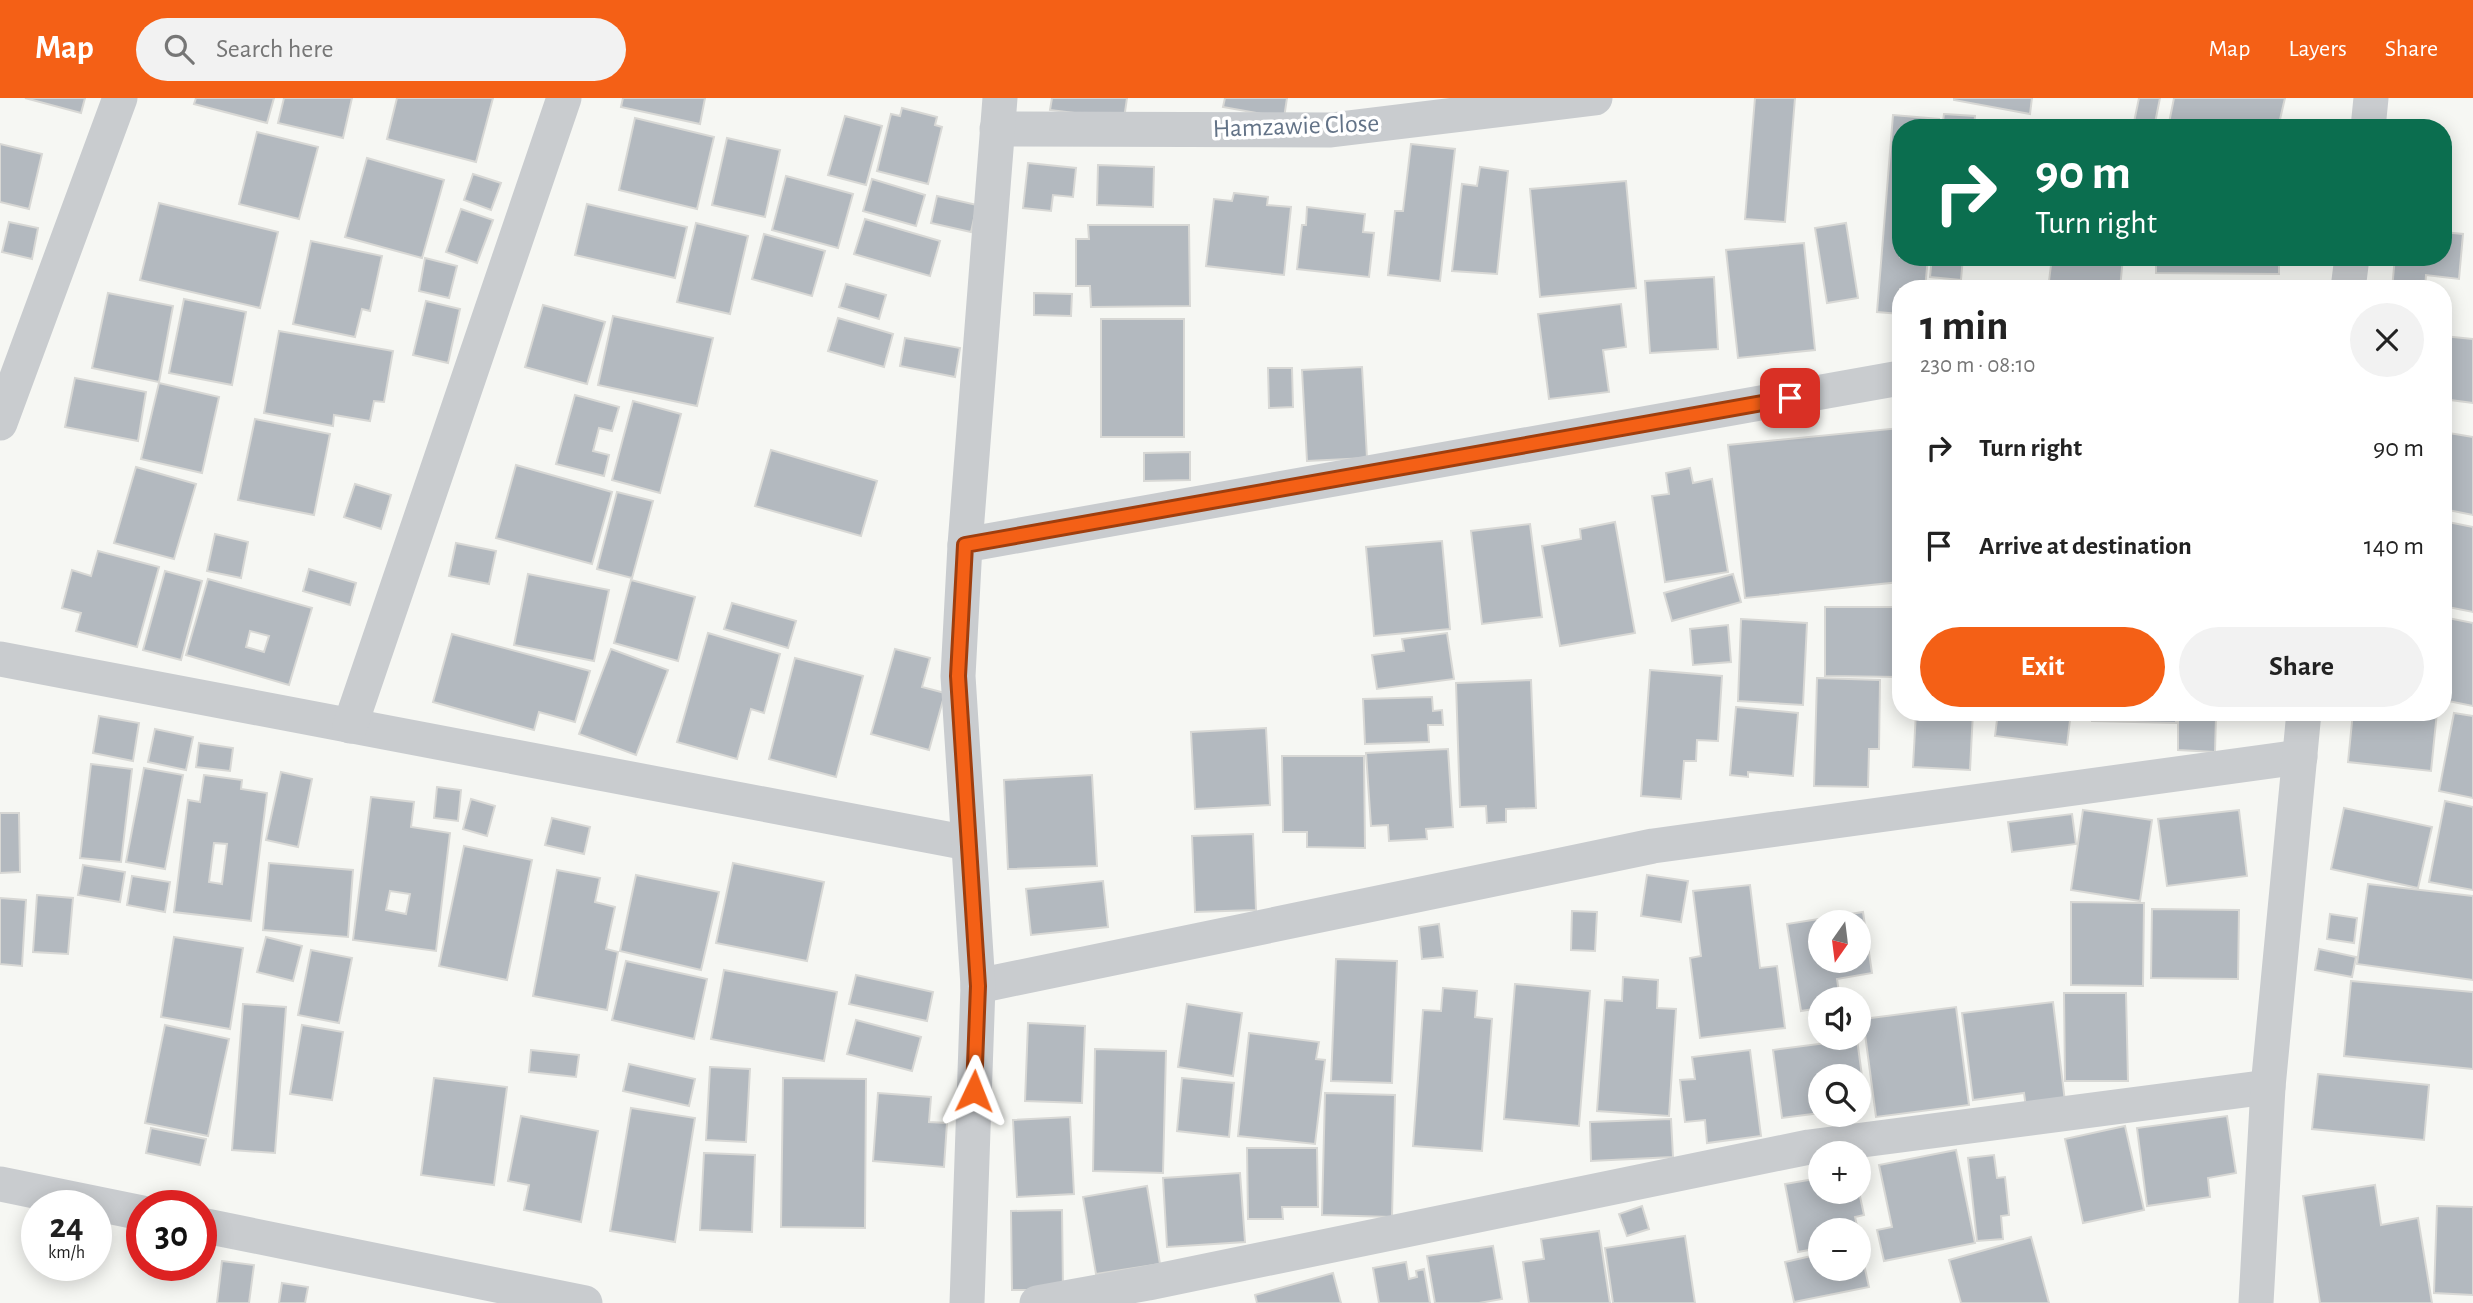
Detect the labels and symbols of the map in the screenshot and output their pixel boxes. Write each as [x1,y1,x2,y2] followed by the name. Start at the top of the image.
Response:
[1212,110,1380,142] street label: Hamzawie Close
[1760,368,1820,428] pin
[1808,910,1871,973] north arrow
[937,1054,1011,1128] position arrow
[126,1190,217,1281] speed limit sign: 30

